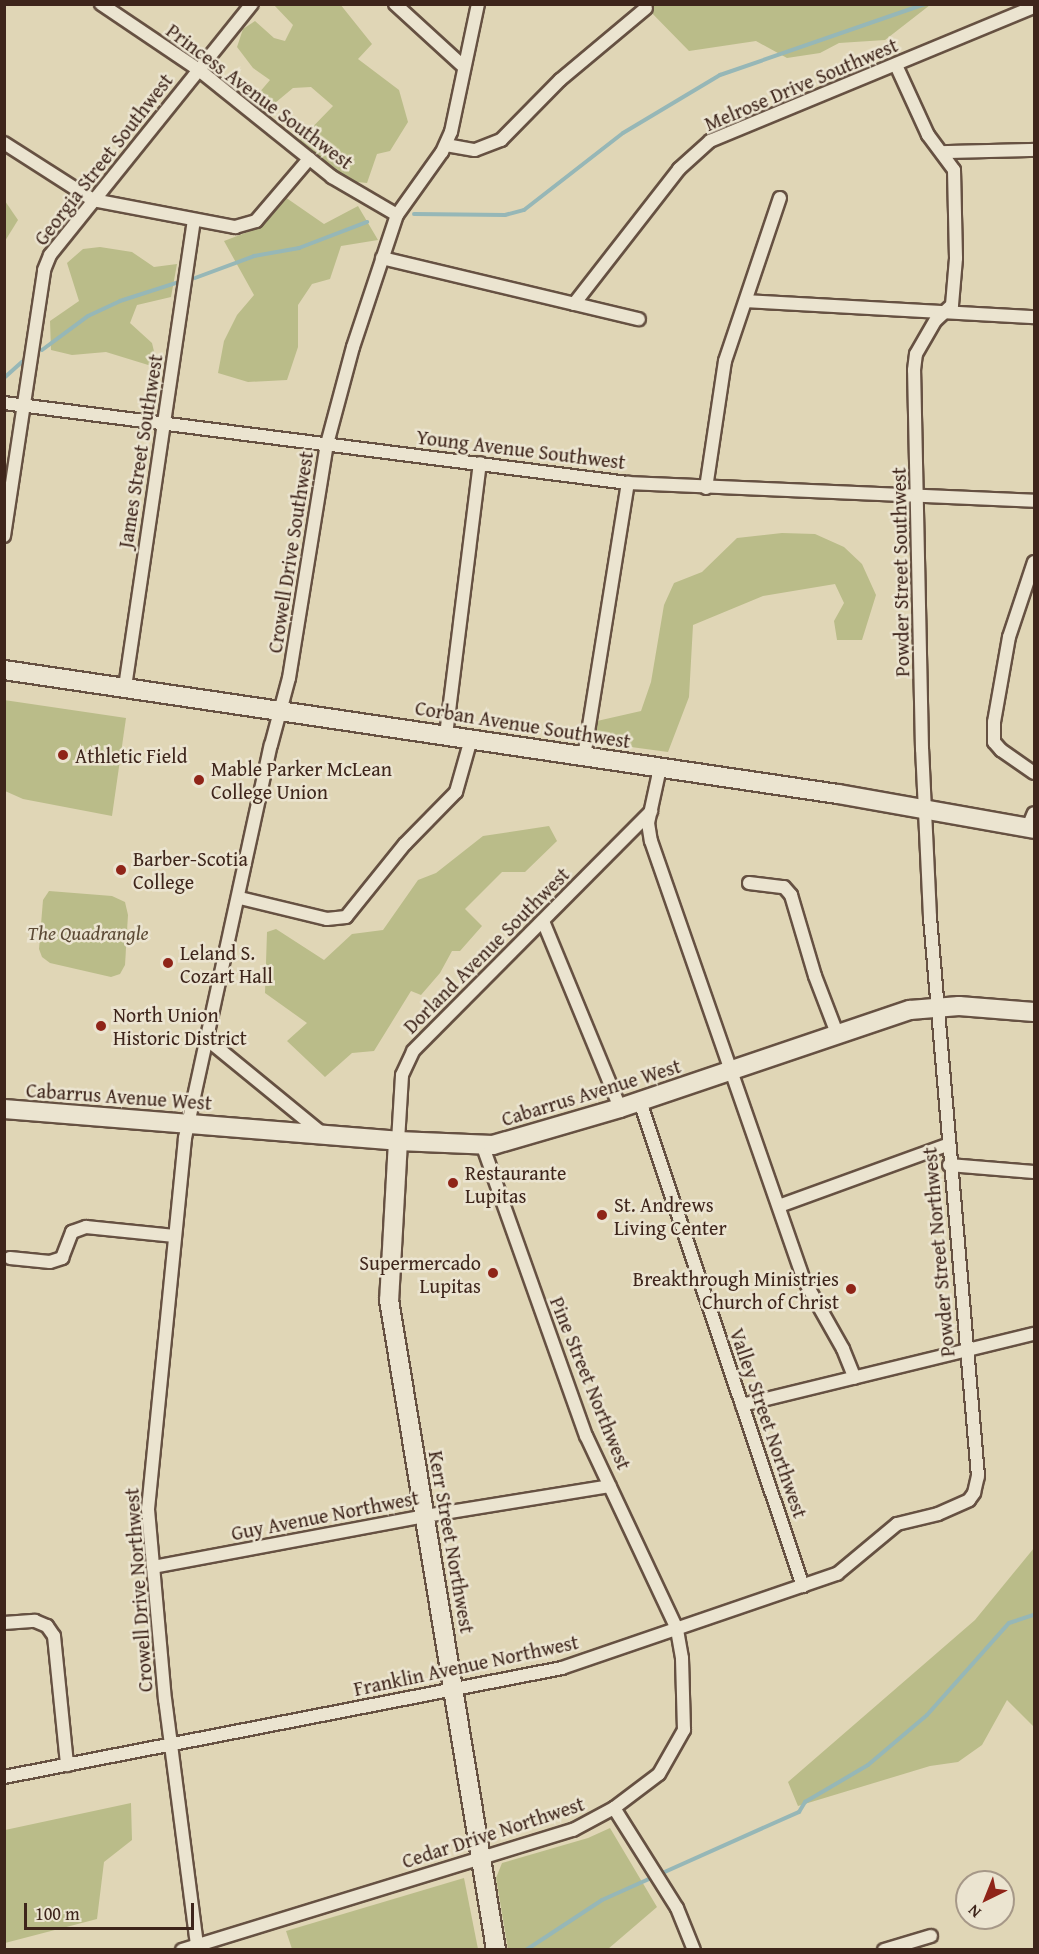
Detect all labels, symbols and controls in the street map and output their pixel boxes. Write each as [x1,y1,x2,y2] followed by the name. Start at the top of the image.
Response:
[162,18,358,174] street label: Princess Avenue Southwest
[701,32,901,136] street label: Melrose Drive Southwest
[28,68,178,250] street label: Georgia Street Southwest
[113,352,167,550] street label: James Street Southwest
[415,424,627,474] street label: Young Avenue Southwest
[262,449,318,655] street label: Crowell Drive Southwest
[886,467,914,677] street label: Powder Street Southwest
[414,695,632,753] street label: Corban Avenue Southwest
[75,743,187,767] place label: Athletic Field
[56,748,70,762] marker: Athletic Field
[211,756,392,803] place label: Mable Parker McLean College Union
[192,773,206,787] marker: Mable Parker McLean College Union
[133,846,248,893] place label: Barber-Scotia College
[398,862,574,1038] street label: Dorland Avenue Southwest
[114,863,128,877] marker: Barber-Scotia College
[27,920,149,944] park label: The Quadrangle
[180,940,273,987] place label: Leland S. Cozart Hall
[161,956,175,970] marker: Leland S. Cozart Hall
[113,1002,247,1049] place label: North Union Historic District
[94,1019,108,1033] marker: North Union Historic District
[498,1053,684,1131] street label: Cabarrus Avenue West
[25,1078,213,1114] street label: Cabarrus Avenue West
[917,1146,959,1358] street label: Powder Street Northwest
[465,1160,566,1207] place label: Restaurante Lupitas
[446,1176,460,1190] marker: Restaurante Lupitas
[614,1192,727,1239] place label: St. Andrews Living Center
[595,1208,609,1222] marker: St. Andrews Living Center
[359,1250,481,1297] place label: Supermercado Lupitas
[486,1266,500,1280] marker: Supermercado Lupitas
[633,1266,839,1313] place label: Breakthrough Ministries Church of Christ
[844,1282,858,1296] marker: Breakthrough Ministries Church of Christ
[545,1293,637,1473] street label: Pine Street Northwest
[725,1325,813,1521] street label: Valley Street Northwest
[424,1449,480,1635] street label: Kerr Street Northwest
[229,1485,421,1545] street label: Guy Avenue Northwest
[119,1487,157,1693] street label: Crowell Drive Northwest
[351,1629,581,1701] street label: Franklin Avenue Northwest
[399,1791,587,1873] street label: Cedar Drive Northwest
[955,1870,1015,1930] north arrow
[27,1891,196,1929] scale bar
[962,1899,986,1924] text: N
[35,1900,80,1927] text: 100 m

